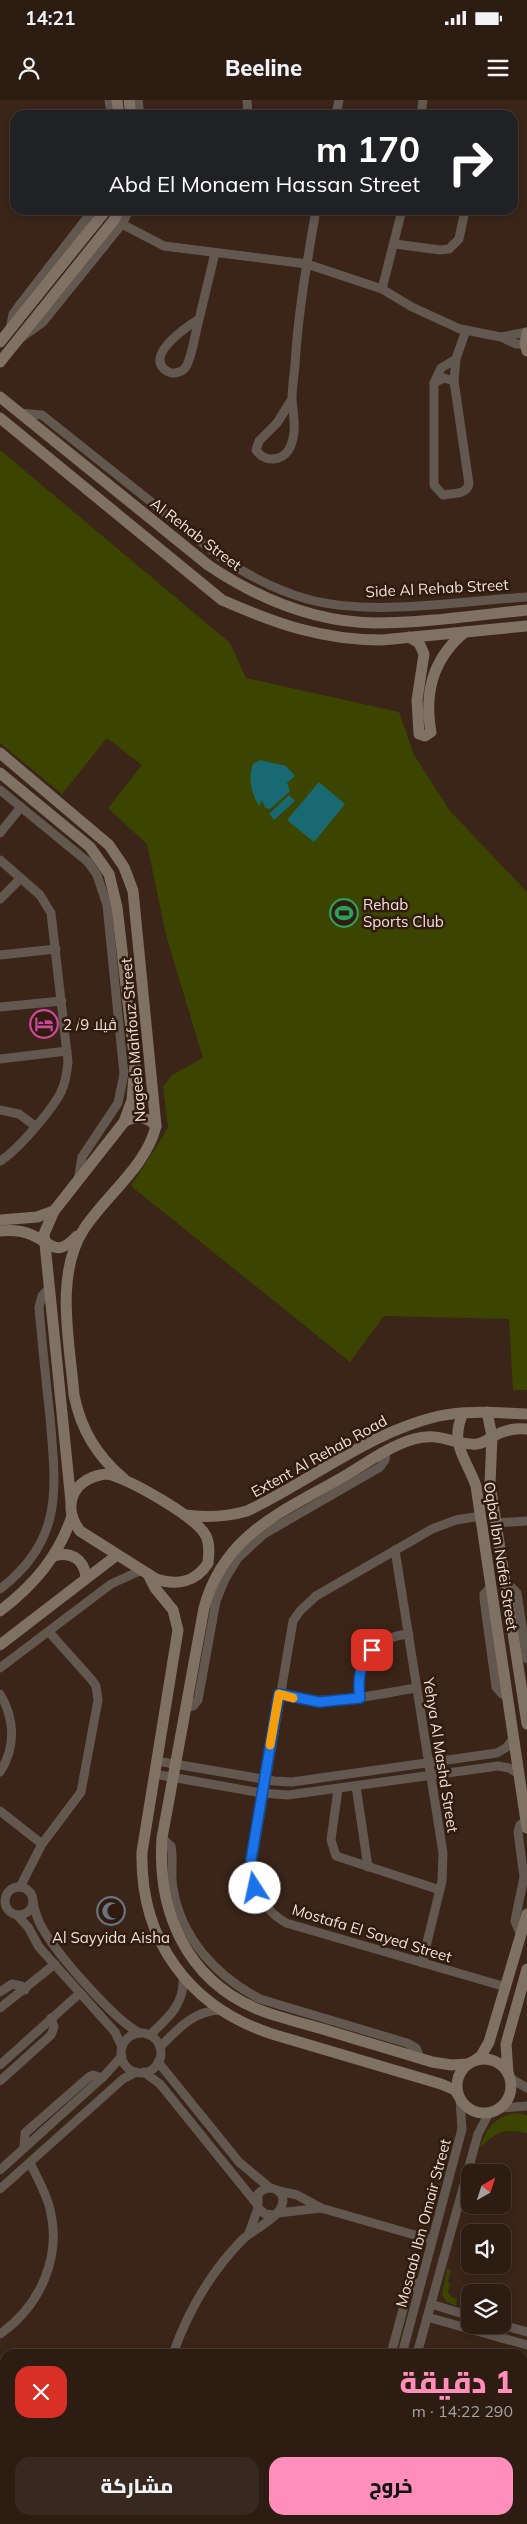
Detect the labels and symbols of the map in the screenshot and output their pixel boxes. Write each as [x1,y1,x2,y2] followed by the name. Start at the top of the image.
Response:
[147,494,245,574] street label: Al Rehab Street
[365,575,509,601] street label: Side Al Rehab Street
[363,895,444,931] place label: Rehab Sports Club
[329,898,359,928] sports icon: Rehab Sports Club
[116,957,150,1123] street label: Nageeb Mahfouz Street
[29,1009,59,1039] hotel icon: ڤيلا 9/ 2
[63,1015,117,1034] place label: ڤيلا 9/ 2
[248,1411,390,1501] street label: Extent Al Rehab Road
[480,1480,522,1632] street label: Oqba Ibn Nafei Street
[351,1629,393,1671] pin
[419,1675,463,1834] street label: Yehya Al Mashd Street
[228,1861,280,1913] position arrow
[96,1896,126,1926] mosque icon: Al Sayyida Aisha
[290,1900,454,1966] street label: Mostafa El Sayed Street
[52,1928,170,1947] place label: Al Sayyida Aisha
[391,2137,455,2309] street label: Mosaab Ibn Omair Street
[461,2164,511,2214] north arrow

